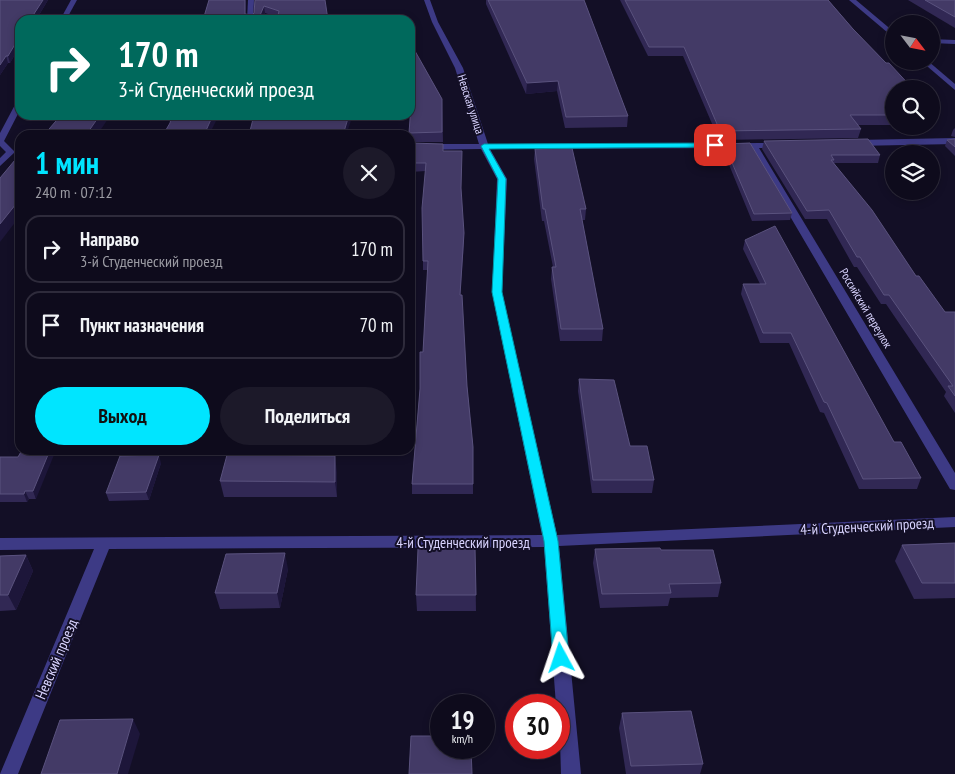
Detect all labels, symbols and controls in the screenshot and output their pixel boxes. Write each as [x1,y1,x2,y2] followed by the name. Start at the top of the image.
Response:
[885,15,940,70] north arrow
[885,15,940,200] map controls
[118,31,199,77] text: 170 m
[35,35,100,100] icon: right
[454,72,488,136] street label: Невская улица
[118,75,314,103] text: 3-й Студенческий проезд
[885,80,940,135] button: search
[694,124,736,166] pin
[701,131,729,159] icon: arrive
[35,143,99,182] text: 1 мин
[885,145,940,200] button: layers
[343,147,395,199] button: close
[35,182,113,202] text: 240 m · 07:12
[80,227,139,251] text: Направо
[37,235,65,263] icon: right
[351,237,393,261] text: 170 m
[80,251,222,271] text: 3-й Студенческий проезд
[836,265,896,351] street label: Российский переулок
[37,311,65,339] icon: arrive
[80,313,204,337] text: Пункт назначения
[360,313,393,337] text: 70 m
[35,387,210,445] button: Выход
[220,387,395,445] button: Поделиться
[800,513,935,539] street label: 4-й Студенческий проезд
[396,533,530,552] street label: 4-й Студенческий проезд
[31,616,82,702] street label: Невский проезд
[534,631,586,683] position arrow
[505,694,570,759] speed limit sign: 30
[451,704,474,736] text: 19
[452,731,473,746] text: km/h

